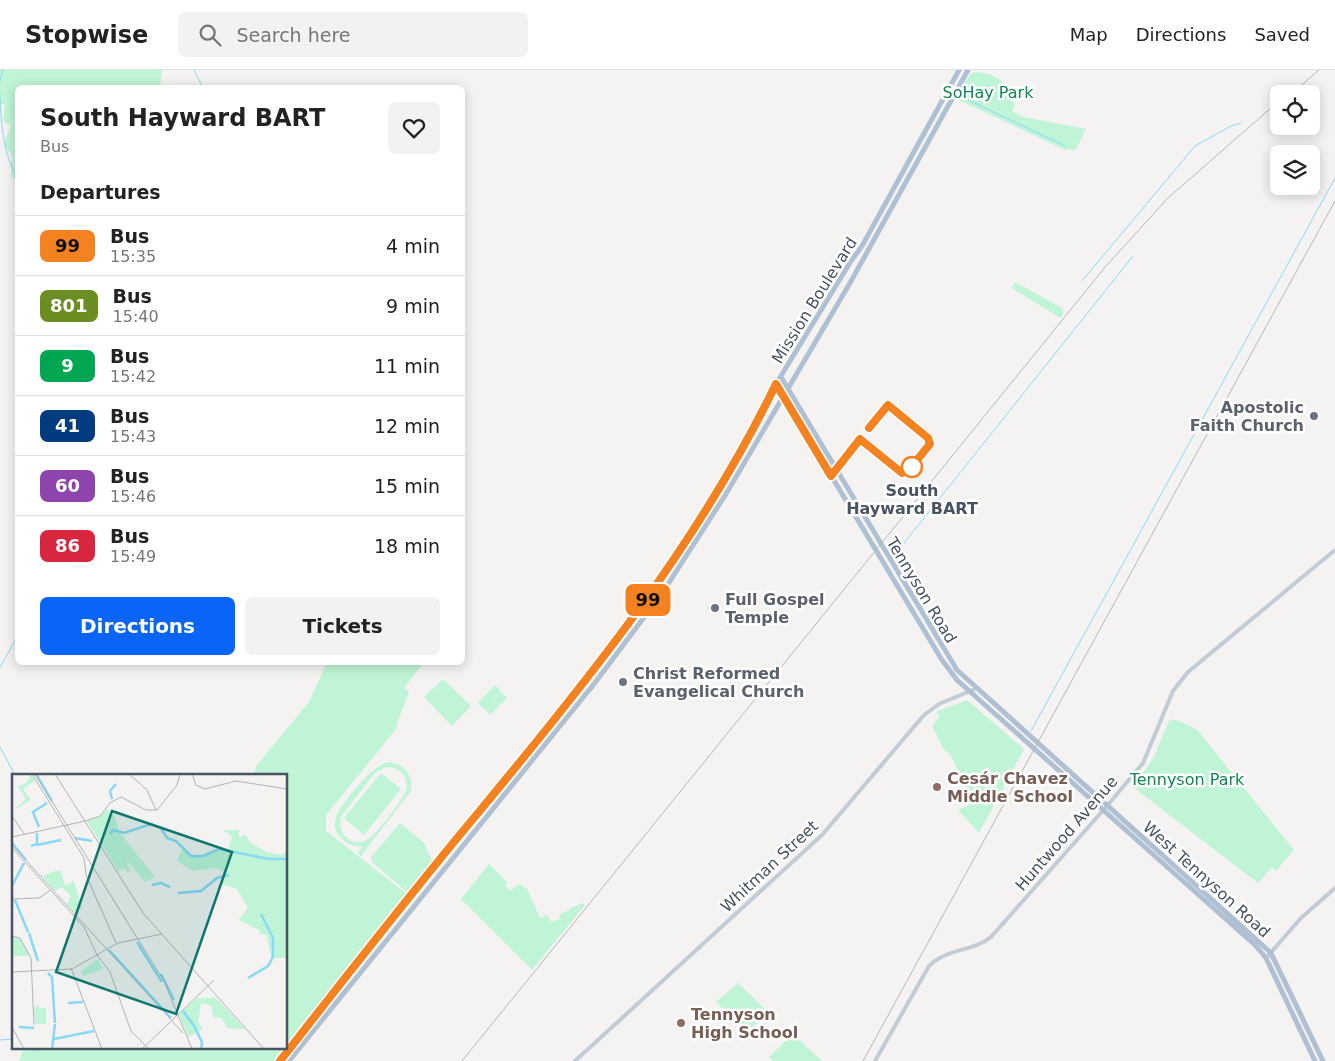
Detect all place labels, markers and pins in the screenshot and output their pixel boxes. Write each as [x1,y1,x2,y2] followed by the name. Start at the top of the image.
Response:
[1190,398,1304,435] place label: Apostolic Faith Church
[1308,410,1320,422] marker: Apostolic Faith Church
[901,456,923,478] marker: South Hayward BART
[846,481,978,518] place label: South Hayward BART
[725,590,825,627] place label: Full Gospel Temple
[709,602,721,614] marker: Full Gospel Temple
[633,664,804,701] place label: Christ Reformed Evangelical Church
[617,676,629,688] marker: Christ Reformed Evangelical Church
[947,769,1073,806] place label: Cesár Chavez Middle School
[931,781,943,793] marker: Cesár Chavez Middle School
[691,1005,798,1042] place label: Tennyson High School
[675,1017,687,1029] marker: Tennyson High School

